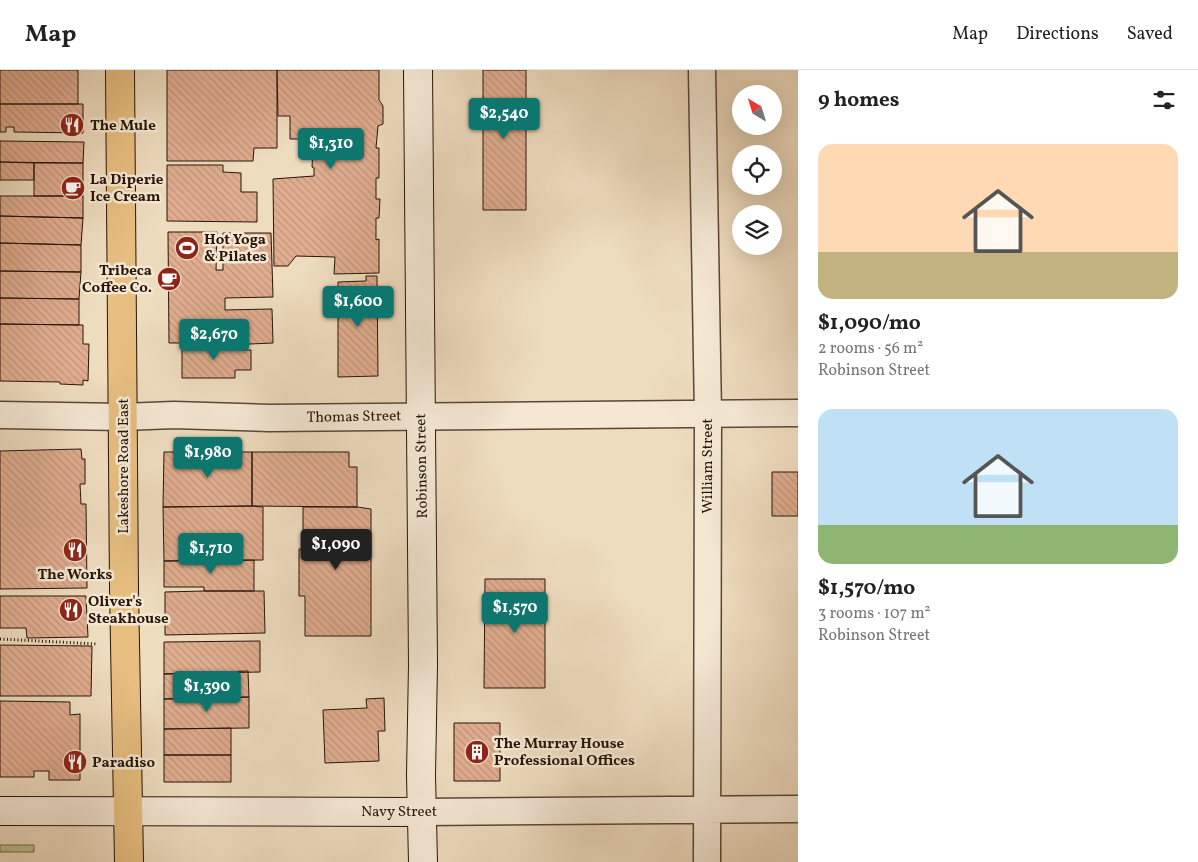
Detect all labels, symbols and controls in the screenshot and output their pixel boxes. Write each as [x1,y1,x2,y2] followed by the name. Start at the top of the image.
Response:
[25,18,76,52] text: Map
[952,22,988,47] text: Map
[1016,22,1099,47] text: Directions
[1127,22,1173,47] text: Saved
[732,85,782,135] north arrow
[732,85,782,255] map controls
[818,86,899,115] text: 9 homes
[1150,86,1178,114] icon: filters
[463,98,545,140] pin: $2,540
[480,103,528,125] text: $2,540
[59,112,85,138] restaurant icon: The Mule
[90,116,156,137] place label: The Mule
[290,128,372,170] pin: $1,310
[309,133,353,155] text: $1,310
[732,145,782,195] button: locate
[90,170,164,208] place label: La Diperie Ice Cream
[60,175,86,201] cafe icon: La Diperie Ice Cream
[953,176,1043,266] icon: home
[732,205,782,255] button: layers
[204,230,267,268] place label: Hot Yoga & Pilates
[174,235,200,261] sports icon: Hot Yoga & Pilates
[82,261,152,299] place label: Tribeca Coffee Co.
[156,266,182,292] cafe icon: Tribeca Coffee Co.
[317,286,399,328] pin: $1,600
[334,291,382,313] text: $1,600
[818,309,921,338] text: $1,090/mo
[173,318,255,361] pin: $2,670
[190,324,238,346] text: $2,670
[818,338,923,360] text: 2 rooms · 56 m²
[818,360,930,382] text: Robinson Street
[114,398,135,534] street label: Lakeshore Road East
[306,406,402,429] street label: Thomas Street
[411,413,434,519] street label: Robinson Street
[698,418,719,514] street label: William Street
[167,436,249,479] pin: $1,980
[953,441,1043,531] icon: home
[184,442,232,464] text: $1,980
[295,528,377,571] pin: $1,090
[170,532,252,575] pin: $1,710
[312,534,360,556] text: $1,090
[62,537,88,563] restaurant icon: The Works
[189,538,233,560] text: $1,710
[38,565,112,586] place label: The Works
[818,574,915,603] text: $1,570/mo
[88,592,169,630] place label: Oliver's Steakhouse
[474,592,556,634] pin: $1,570
[58,597,84,623] restaurant icon: Oliver's Steakhouse
[493,597,537,619] text: $1,570
[818,603,931,625] text: 3 rooms · 107 m²
[818,625,930,647] text: Robinson Street
[166,670,248,713] pin: $1,390
[184,676,230,698] text: $1,390
[494,734,635,772] place label: The Murray House Professional Offices
[464,739,490,765] building icon: The Murray House Professional Offices
[62,749,88,775] restaurant icon: Paradiso
[92,753,155,774] place label: Paradiso
[361,802,437,823] street label: Navy Street

